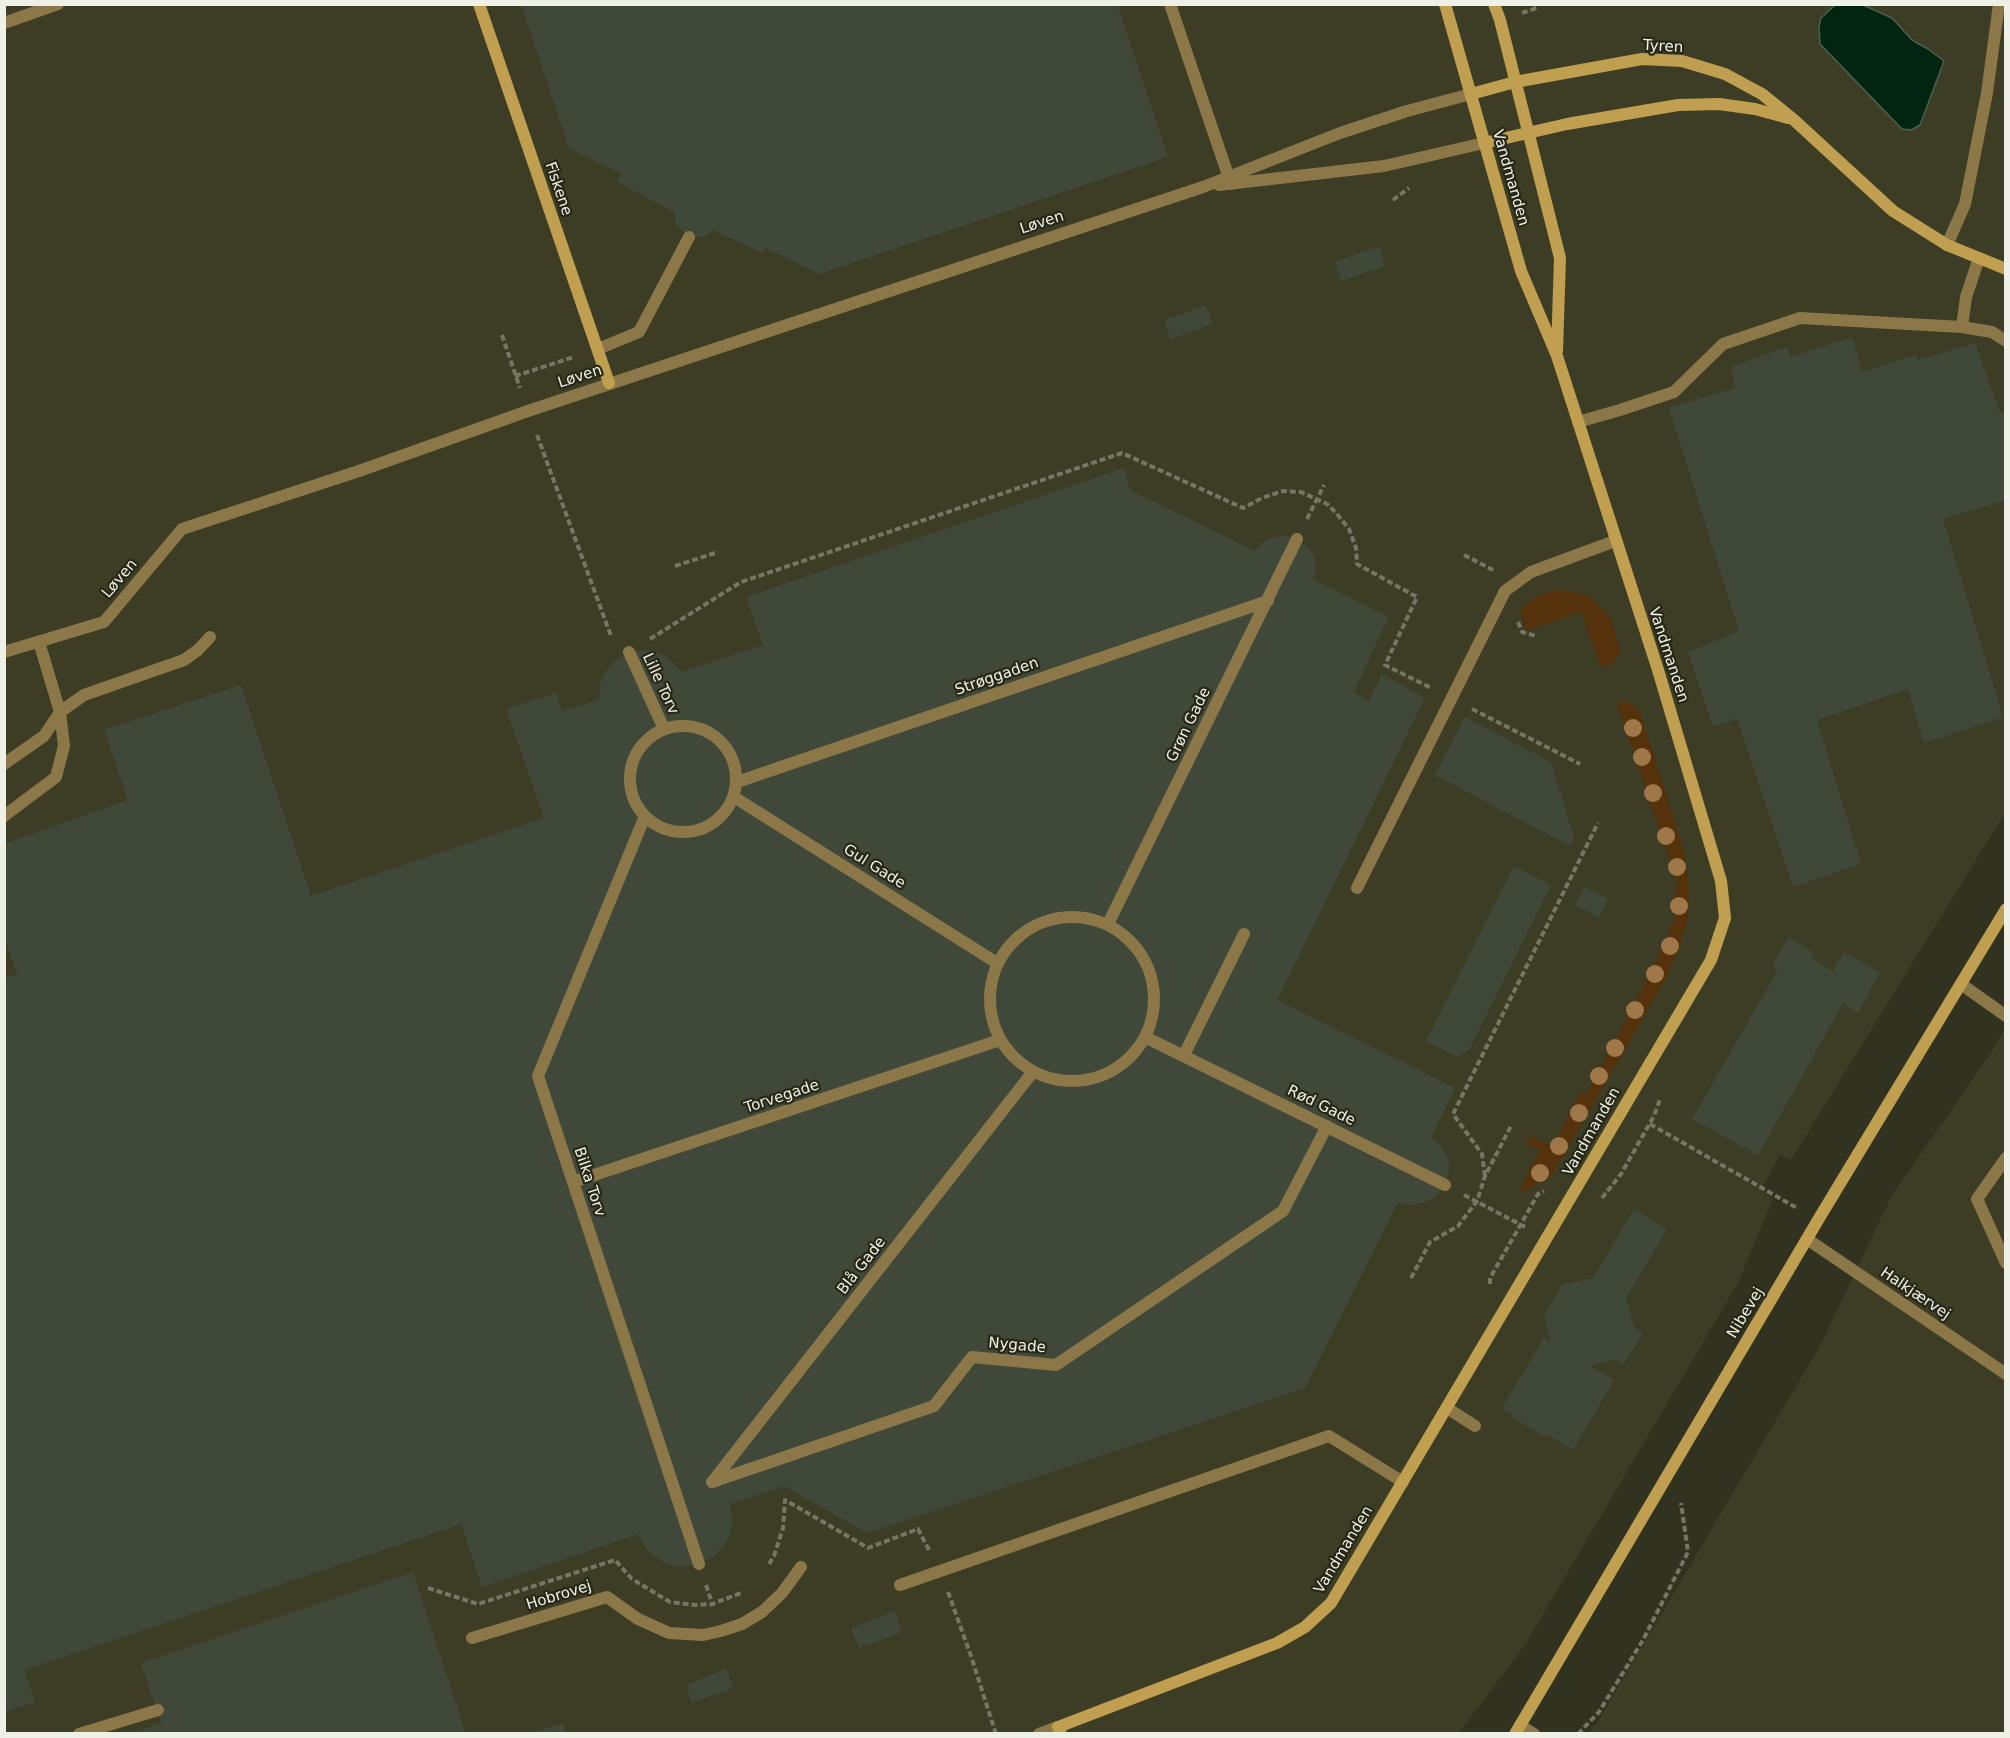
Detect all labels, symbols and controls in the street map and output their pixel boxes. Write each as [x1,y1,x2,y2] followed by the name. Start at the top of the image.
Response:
[1642,37,1684,57] street label: Tyren
[1488,128,1532,228] street label: Vandmanden
[540,160,576,218] street label: Fiskene
[1018,207,1066,239] street label: Løven
[556,361,604,393] street label: Løven
[99,556,141,602] street label: Løven
[1644,605,1692,705] street label: Vandmanden
[638,650,682,718] street label: Lille Torv
[953,654,1041,700] street label: Strøggaden
[1163,685,1215,765] street label: Grøn Gade
[840,841,908,893] street label: Gul Gade
[742,1076,822,1118] street label: Torvegade
[1284,1082,1358,1130] street label: Rød Gade
[1559,1085,1625,1179] street label: Vandmanden
[569,1145,609,1219] street label: Bilka Torv
[834,1234,890,1298] street label: Blå Gade
[1877,1264,1953,1324] street label: Halkjærvej
[1724,1284,1768,1342] street label: Nibevej
[988,1335,1046,1357] street label: Nygade
[1311,1503,1377,1597] street label: Vandmanden
[524,1578,594,1614] street label: Hobrovej

